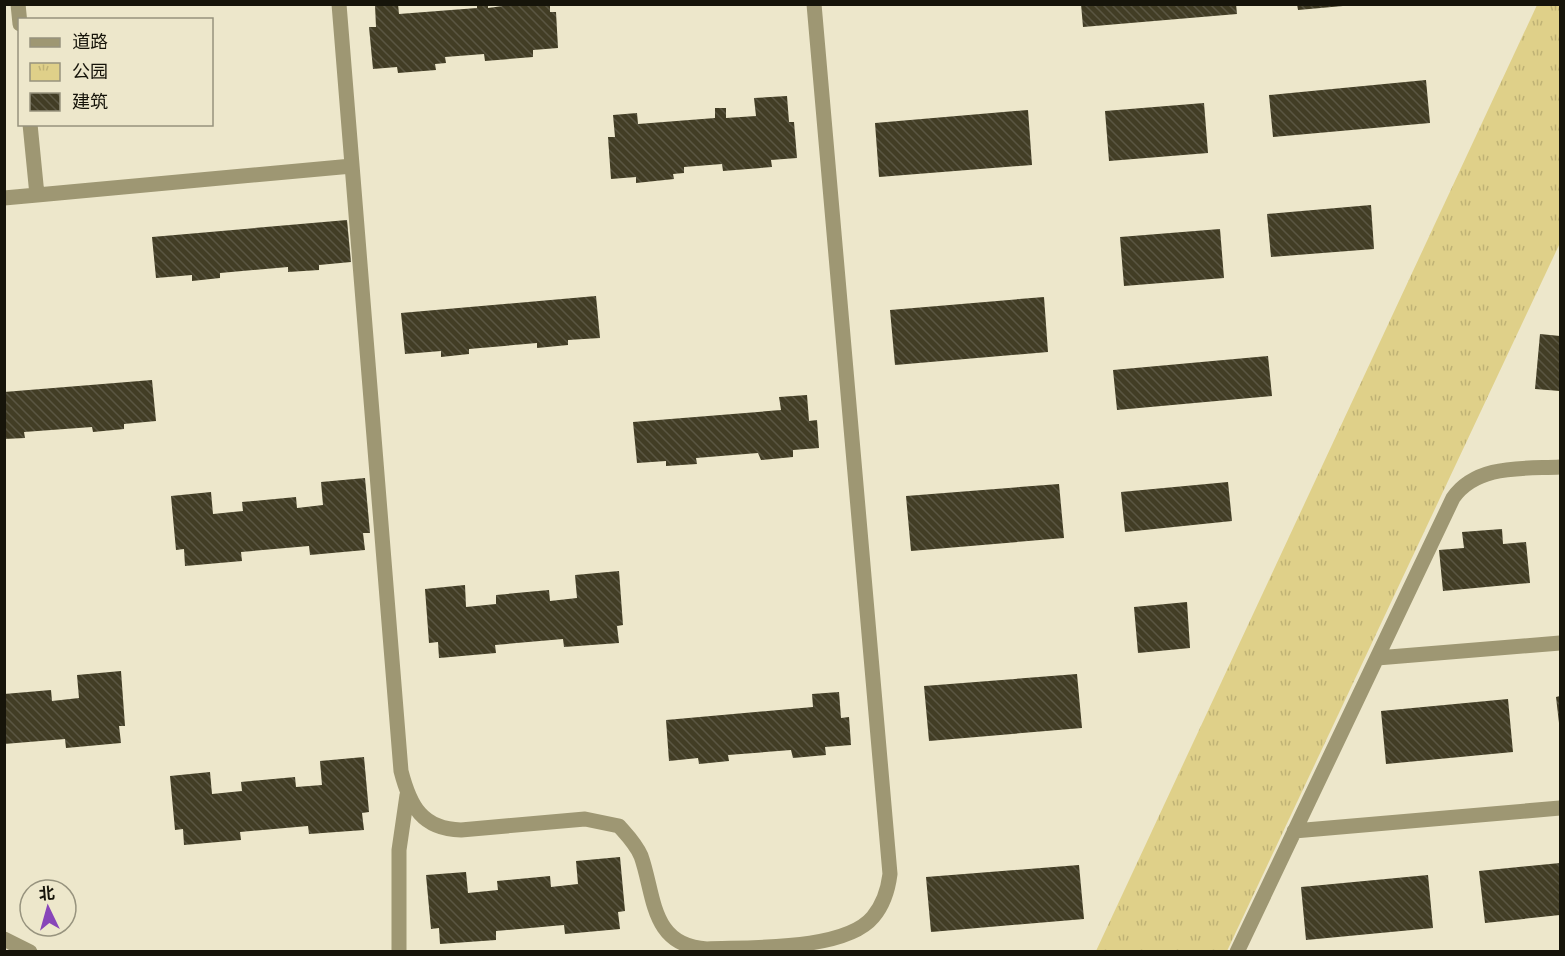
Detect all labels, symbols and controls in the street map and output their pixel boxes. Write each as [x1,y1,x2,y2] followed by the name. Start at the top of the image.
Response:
[18,18,213,126] legend
[72,32,108,55] text: 道路
[72,62,108,85] text: 公园
[72,92,108,115] text: 建筑
[18,878,78,938] north arrow
[38,884,56,906] text: 北

